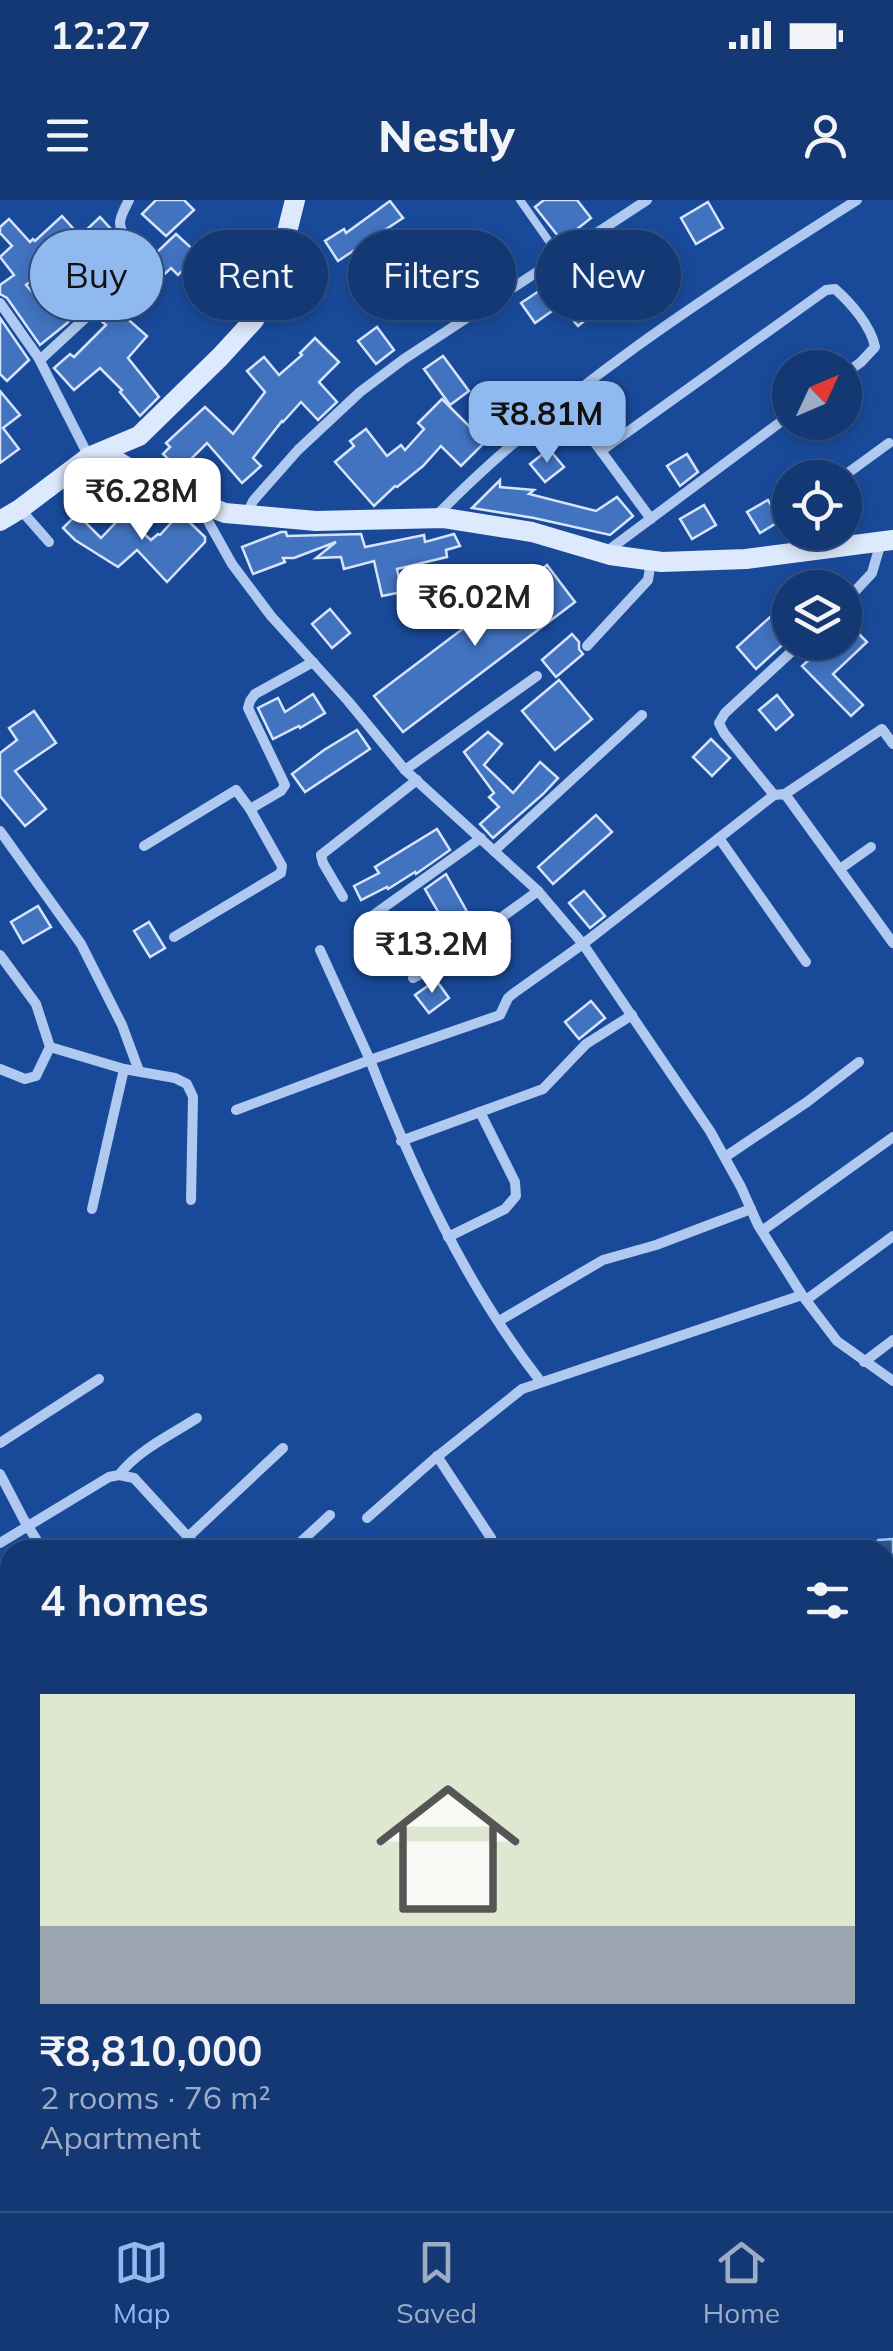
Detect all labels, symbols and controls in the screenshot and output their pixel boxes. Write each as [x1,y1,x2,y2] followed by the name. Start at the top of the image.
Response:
[50,11,151,59] text: 12:27
[378,107,515,163] text: Nestly
[40,108,95,163] icon: menu
[798,108,853,163] icon: person
[30,230,163,320] chip: Buy
[183,230,328,320] chip: Rent
[348,230,516,320] chip: Filters
[536,230,681,320] chip: New
[772,350,862,440] north arrow
[772,350,862,660] map controls
[466,381,628,466] pin: ₹8.81M
[491,393,603,433] text: ₹8.81M
[61,458,223,543] pin: ₹6.28M
[772,460,862,550] button: locate
[86,470,198,510] text: ₹6.28M
[394,564,556,649] pin: ₹6.02M
[772,570,862,660] button: layers
[419,576,531,616] text: ₹6.02M
[351,911,513,996] pin: ₹13.2M
[376,923,488,963] text: ₹13.2M
[800,1573,855,1628] icon: filters
[40,1574,209,1627] text: 4 homes
[358,1759,538,1939] icon: home
[40,2024,262,2077] text: ₹8,810,000
[40,2077,271,2117] text: 2 rooms · 76 m²
[40,2117,201,2157] text: Apartment
[113,2235,171,2330] tab: Map
[396,2235,477,2330] tab: Saved
[703,2235,780,2330] tab: Home

